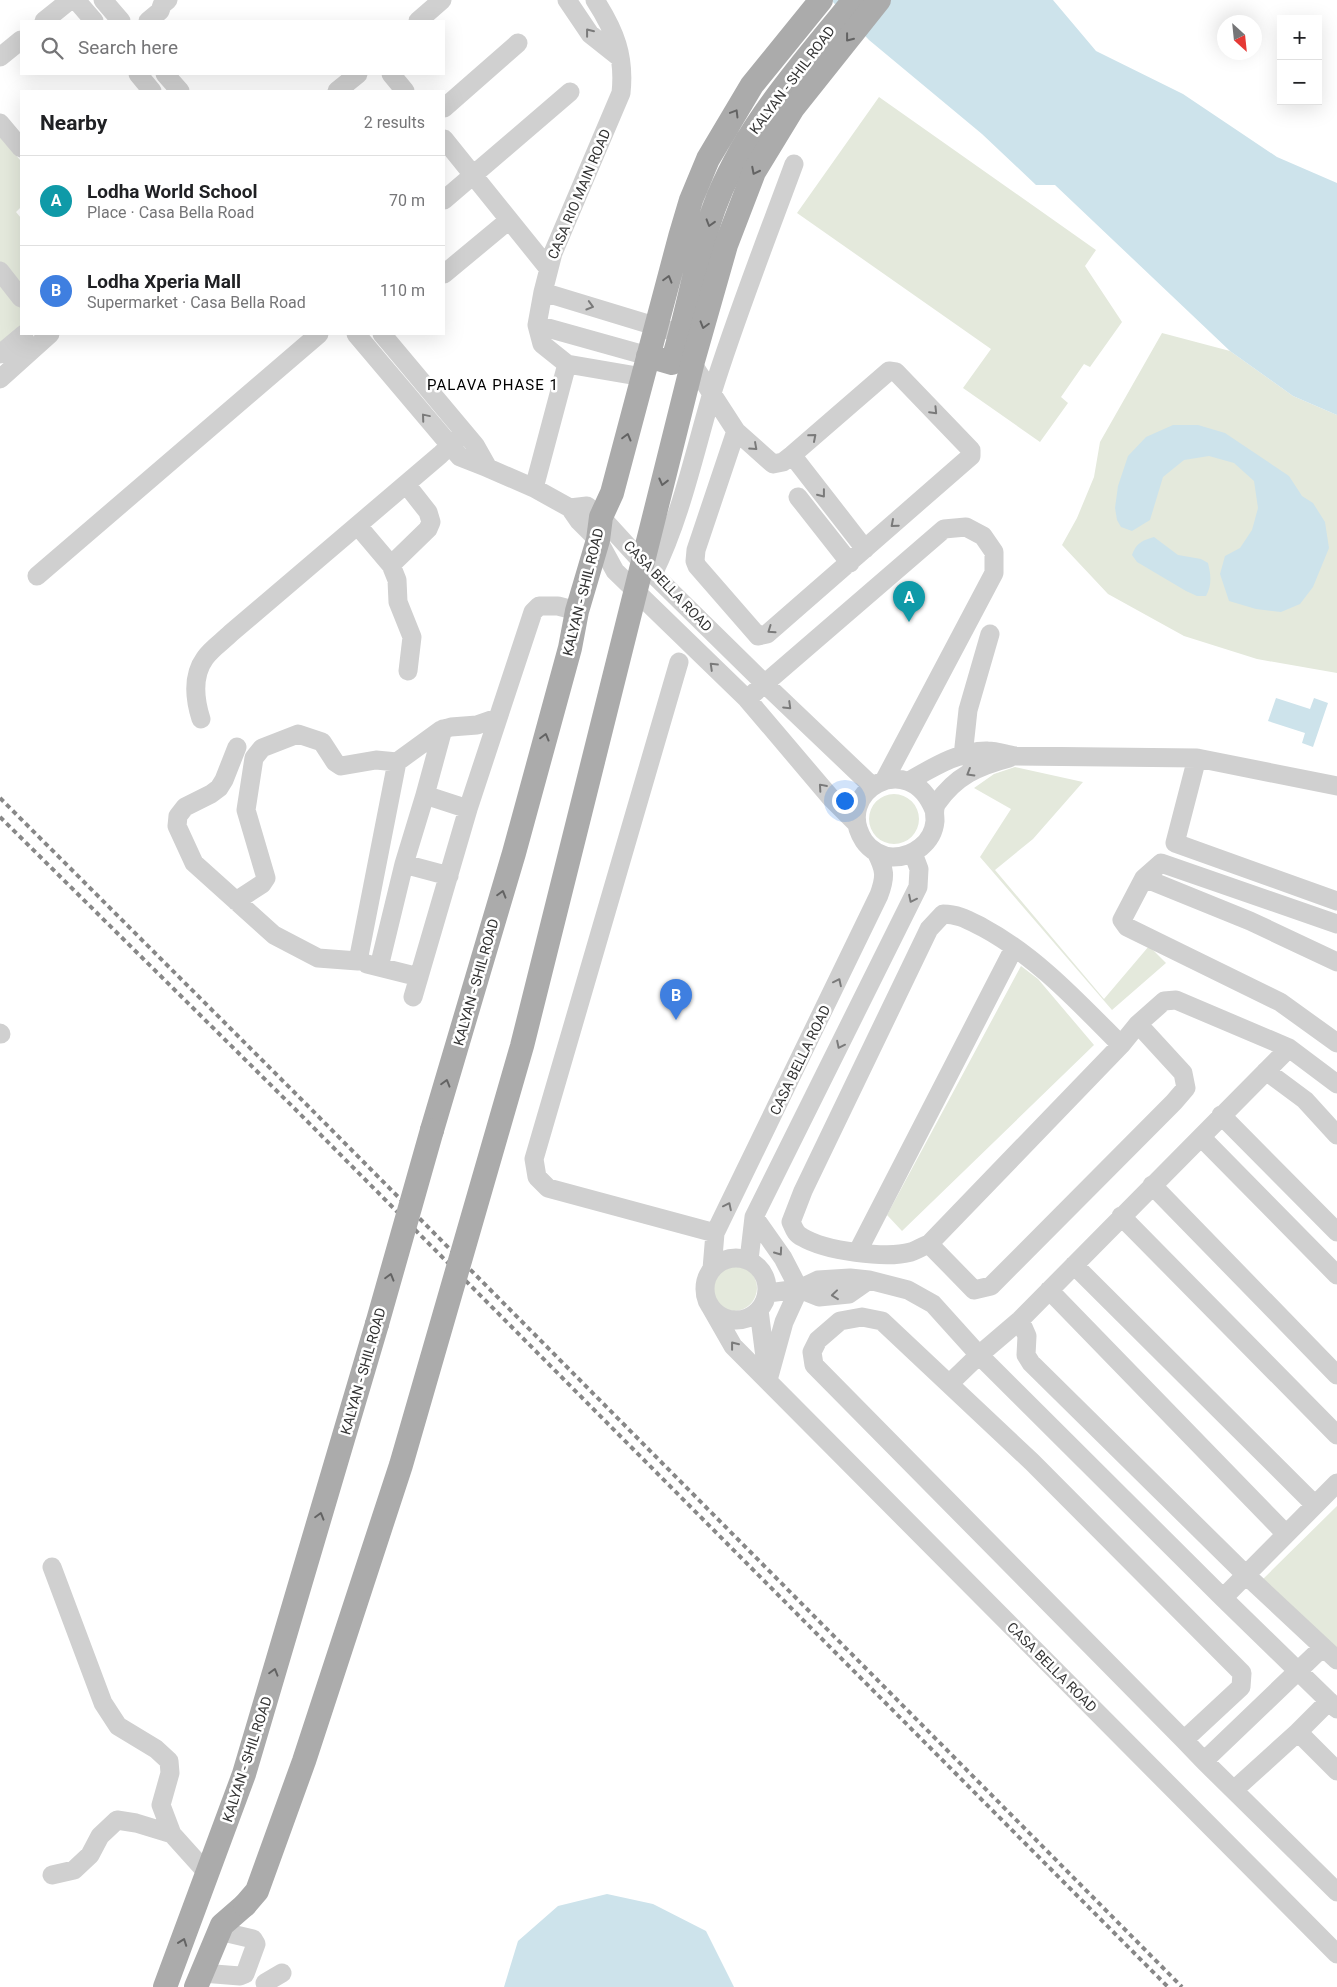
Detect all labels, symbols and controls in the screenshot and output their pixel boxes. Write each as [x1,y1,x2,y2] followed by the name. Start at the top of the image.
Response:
[1217,15,1262,60] north arrow
[1277,15,1322,105] map controls
[1277,15,1322,60] button: +
[20,20,445,75] search box
[746,23,838,137] street label: KALYAN - SHIL ROAD
[587,29,595,38] one-way arrow
[846,32,854,41] one-way arrow
[38,34,66,62] icon: search
[78,36,178,59] text: Search here
[1277,60,1322,105] button: −
[728,110,738,119] one-way arrow
[40,111,107,135] text: Nearby
[364,113,425,132] text: 2 results
[544,126,614,262] street label: CASA RIO MAIN ROAD
[751,165,761,174] one-way arrow
[87,180,257,203] text: Lodha World School
[51,191,61,210] text: A
[389,191,425,210] text: 70 m
[87,203,254,222] text: Place · Casa Bella Road
[705,218,715,227] one-way arrow
[87,270,241,293] text: Lodha Xperia Mall
[663,276,673,284] one-way arrow
[51,281,61,300] text: B
[380,281,425,300] text: 110 m
[87,293,306,312] text: Supermarket · Casa Bella Road
[585,300,593,310] one-way arrow
[699,320,709,328] one-way arrow
[427,376,559,394] district label: PALAVA PHASE 1
[928,406,937,415] one-way arrow
[422,413,431,422] one-way arrow
[621,433,632,442] one-way arrow
[807,434,816,443] one-way arrow
[749,442,758,451] one-way arrow
[658,477,669,486] one-way arrow
[816,488,824,497] one-way arrow
[890,518,899,527] one-way arrow
[559,526,607,658] street label: KALYAN - SHIL ROAD
[621,537,715,635] street label: CASA BELLA ROAD
[893,581,925,622] pin: A
[767,624,777,633] one-way arrow
[710,663,719,672] one-way arrow
[782,700,791,709] one-way arrow
[539,733,550,742] one-way arrow
[966,766,975,776] one-way arrow
[819,783,828,792] one-way arrow
[832,788,858,814] your location
[496,890,506,898] one-way arrow
[908,894,918,903] one-way arrow
[450,917,502,1047] street label: KALYAN - SHIL ROAD
[832,978,842,987] one-way arrow
[660,979,692,1020] pin: B
[766,1003,834,1117] street label: CASA BELLA ROAD
[836,1039,846,1048] one-way arrow
[440,1080,450,1088] one-way arrow
[722,1202,732,1211] one-way arrow
[773,1246,782,1256] one-way arrow
[385,1274,395,1282] one-way arrow
[831,1289,839,1300] one-way arrow
[337,1306,389,1436] street label: KALYAN - SHIL ROAD
[731,1342,740,1351] one-way arrow
[315,1512,325,1521] one-way arrow
[1004,1619,1100,1715] street label: CASA BELLA ROAD
[269,1668,279,1676] one-way arrow
[219,1694,275,1824] street label: KALYAN - SHIL ROAD
[177,1938,187,1946] one-way arrow

